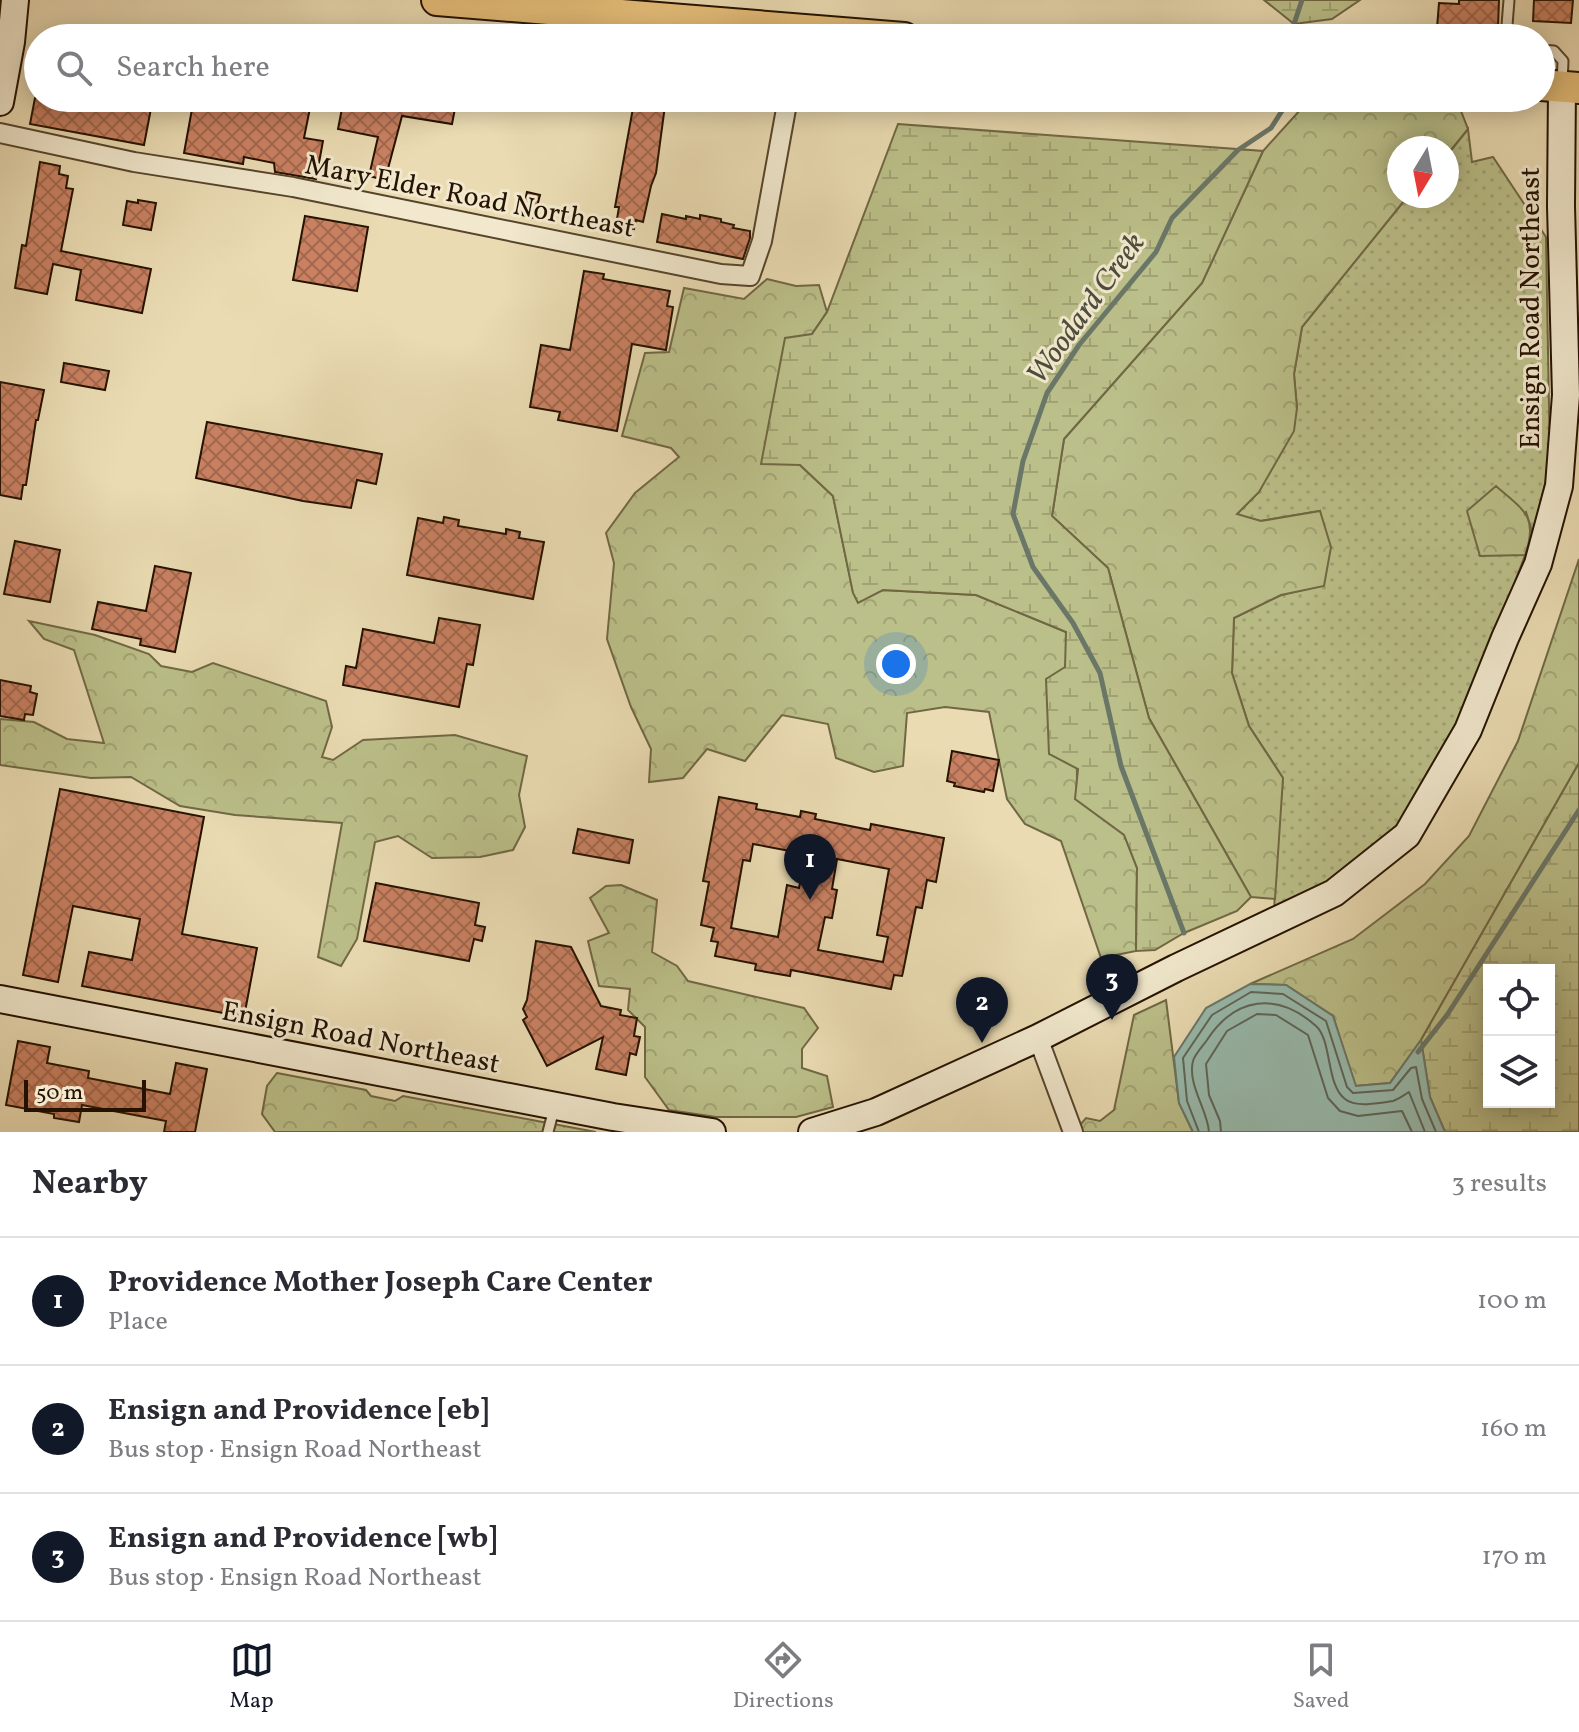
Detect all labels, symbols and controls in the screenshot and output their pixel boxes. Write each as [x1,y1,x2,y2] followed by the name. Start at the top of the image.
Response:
[24,24,1555,112] search box
[52,46,96,90] icon: search
[116,47,270,89] text: Search here
[1387,136,1459,208] north arrow
[301,146,638,249] street label: Mary Elder Road Northeast
[1512,167,1551,449] street label: Ensign Road Northeast
[1017,225,1156,394] water label: Woodard Creek
[876,644,916,684] your location
[784,834,836,900] pin: 1
[1086,954,1138,1020] pin: 3
[1483,964,1555,1108] map controls
[1483,964,1555,1036] button: locate
[956,977,1008,1043] pin: 2
[218,992,503,1085] street label: Ensign Road Northeast
[1483,1036,1555,1108] button: layers
[24,1076,146,1112] scale bar
[36,1078,83,1109] text: 50 m
[32,1161,148,1208] text: Nearby
[1451,1166,1547,1202] text: 3 results
[108,1262,652,1304] text: Providence Mother Joseph Care Center
[53,1283,63,1319] text: 1
[1477,1283,1547,1319] text: 100 m
[108,1304,168,1340] text: Place
[108,1390,489,1432] text: Ensign and Providence [eb]
[51,1411,65,1447] text: 2
[1480,1411,1547,1447] text: 160 m
[108,1432,482,1468] text: Bus stop · Ensign Road Northeast
[108,1518,497,1560] text: Ensign and Providence [wb]
[51,1539,65,1575] text: 3
[1482,1539,1547,1575] text: 170 m
[108,1560,482,1596] text: Bus stop · Ensign Road Northeast
[230,1638,274,1717] tab: Map
[733,1638,834,1717] tab: Directions
[1293,1638,1349,1717] tab: Saved

